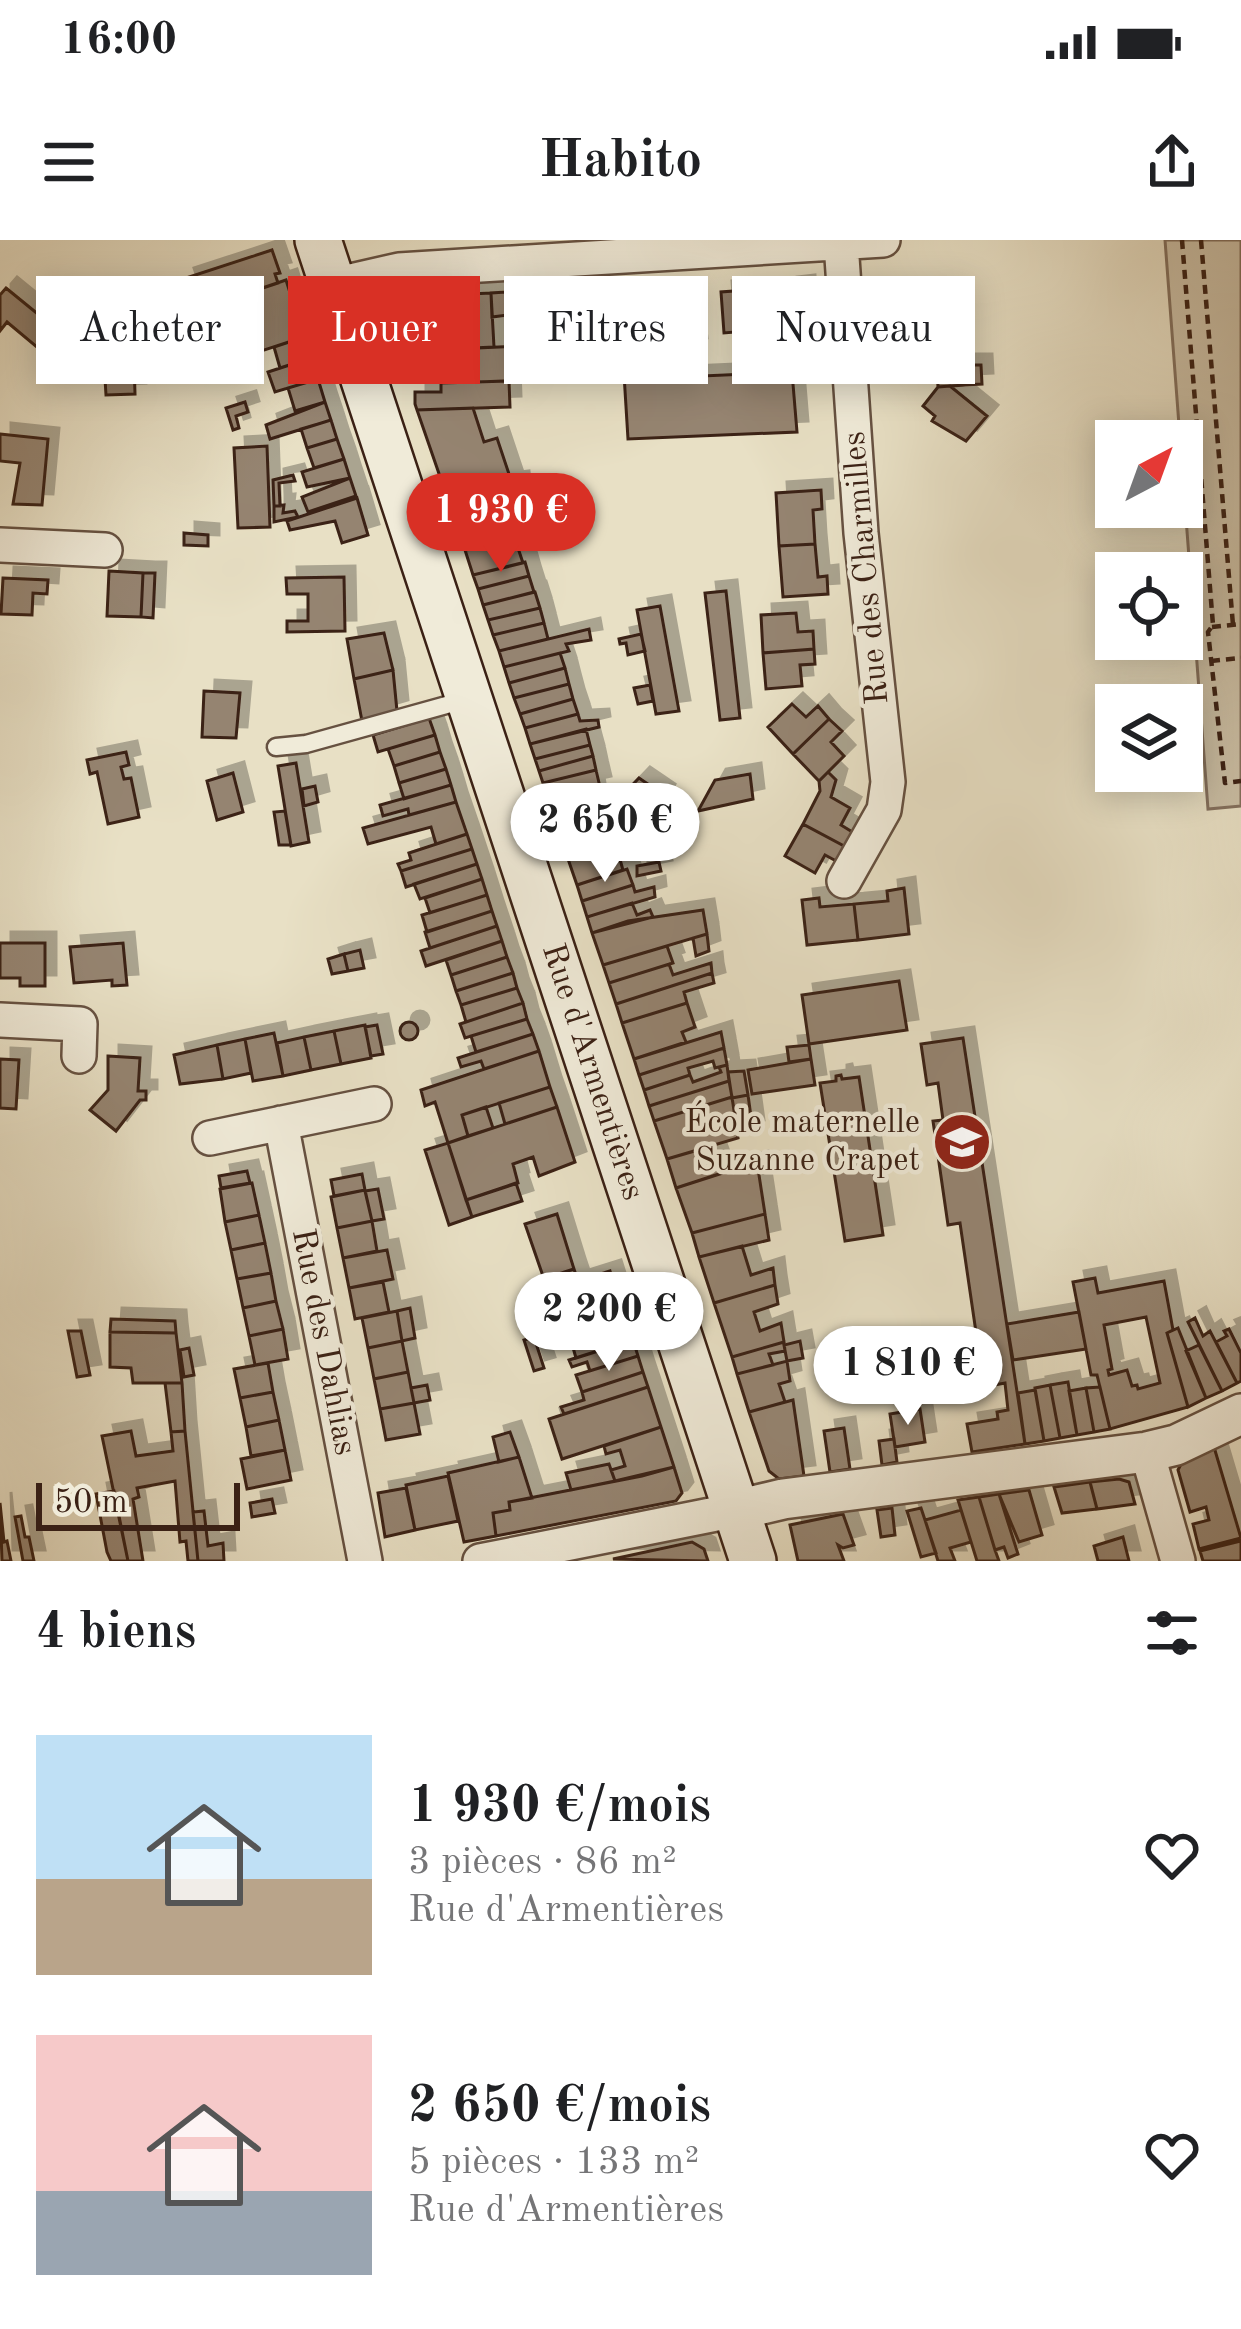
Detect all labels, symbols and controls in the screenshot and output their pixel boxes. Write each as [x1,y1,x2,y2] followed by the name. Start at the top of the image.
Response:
[60,19,177,64] text: 16:00
[36,129,102,195] icon: menu
[1139,129,1205,195] icon: share
[539,135,702,189] text: Habito
[36,276,264,384] chip: Acheter
[288,276,480,384] chip: Louer
[504,276,708,384] chip: Filtres
[732,276,975,384] chip: Nouveau
[1095,420,1203,528] north arrow
[1095,420,1203,792] map controls
[839,430,895,706] street label: Rue des Charmilles
[390,473,612,575] pin: 1 930 €
[434,492,568,531] text: 1 930 €
[1095,552,1203,660] button: locate
[1095,684,1203,792] button: layers
[494,783,716,885] pin: 2 650 €
[538,802,672,841] text: 2 650 €
[535,940,649,1204] street label: Rue d'Armentières
[684,1100,920,1178] place label: École maternelle Suzanne Crapet
[931,1111,993,1173] school or university icon: École maternelle Suzanne Crapet
[285,1226,361,1458] street label: Rue des Dahlias
[498,1272,720,1374] pin: 2 200 €
[542,1291,676,1330] text: 2 200 €
[797,1326,1019,1428] pin: 1 810 €
[841,1345,975,1384] text: 1 810 €
[36,1477,240,1530] scale bar
[54,1487,128,1520] text: 50 m
[1139,1600,1205,1666] icon: filters
[36,1608,196,1659] text: 4 biens
[408,1782,711,1833] text: 1 930 €/mois
[132,1783,276,1927] icon: home
[1139,1822,1205,1888] icon: heart
[408,1843,677,1882] text: 3 pièces · 86 m²
[408,1891,724,1930] text: Rue d'Armentières
[408,2082,711,2133] text: 2 650 €/mois
[132,2083,276,2227] icon: home
[1139,2122,1205,2188] icon: heart
[408,2143,699,2182] text: 5 pièces · 133 m²
[408,2191,724,2230] text: Rue d'Armentières

